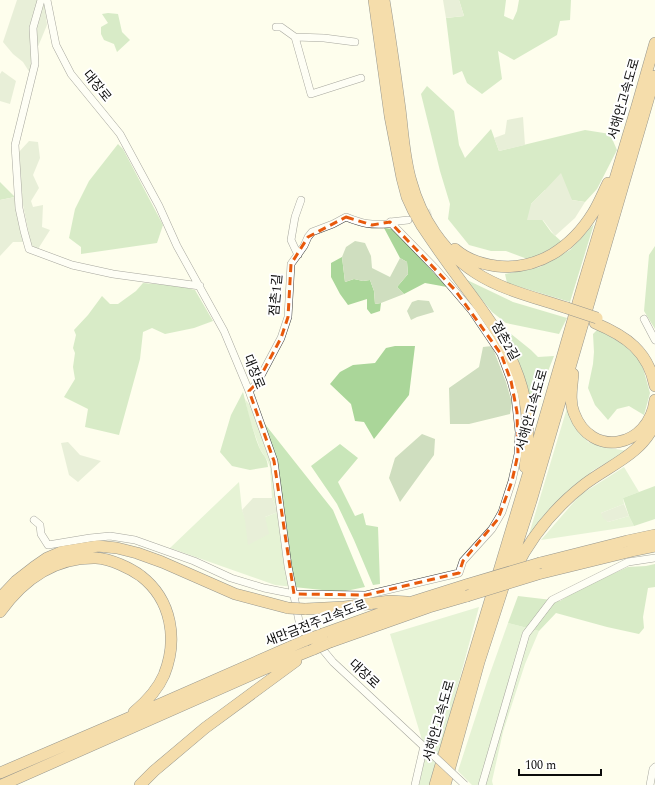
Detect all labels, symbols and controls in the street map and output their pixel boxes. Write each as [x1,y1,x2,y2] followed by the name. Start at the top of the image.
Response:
[603,56,645,142] street label: 서해안고속도로
[78,66,116,106] street label: 대장로
[264,273,288,317] street label: 점촌1길
[486,318,524,364] street label: 점촌2길
[238,352,270,392] street label: 대장로
[511,367,553,453] street label: 서해안고속도로
[262,594,370,652] street label: 새만금전주고속도로
[344,654,384,694] street label: 대장로
[418,678,460,764] street label: 서해안고속도로
[519,751,601,777] scale bar
[525,756,556,775] text: 100 m

